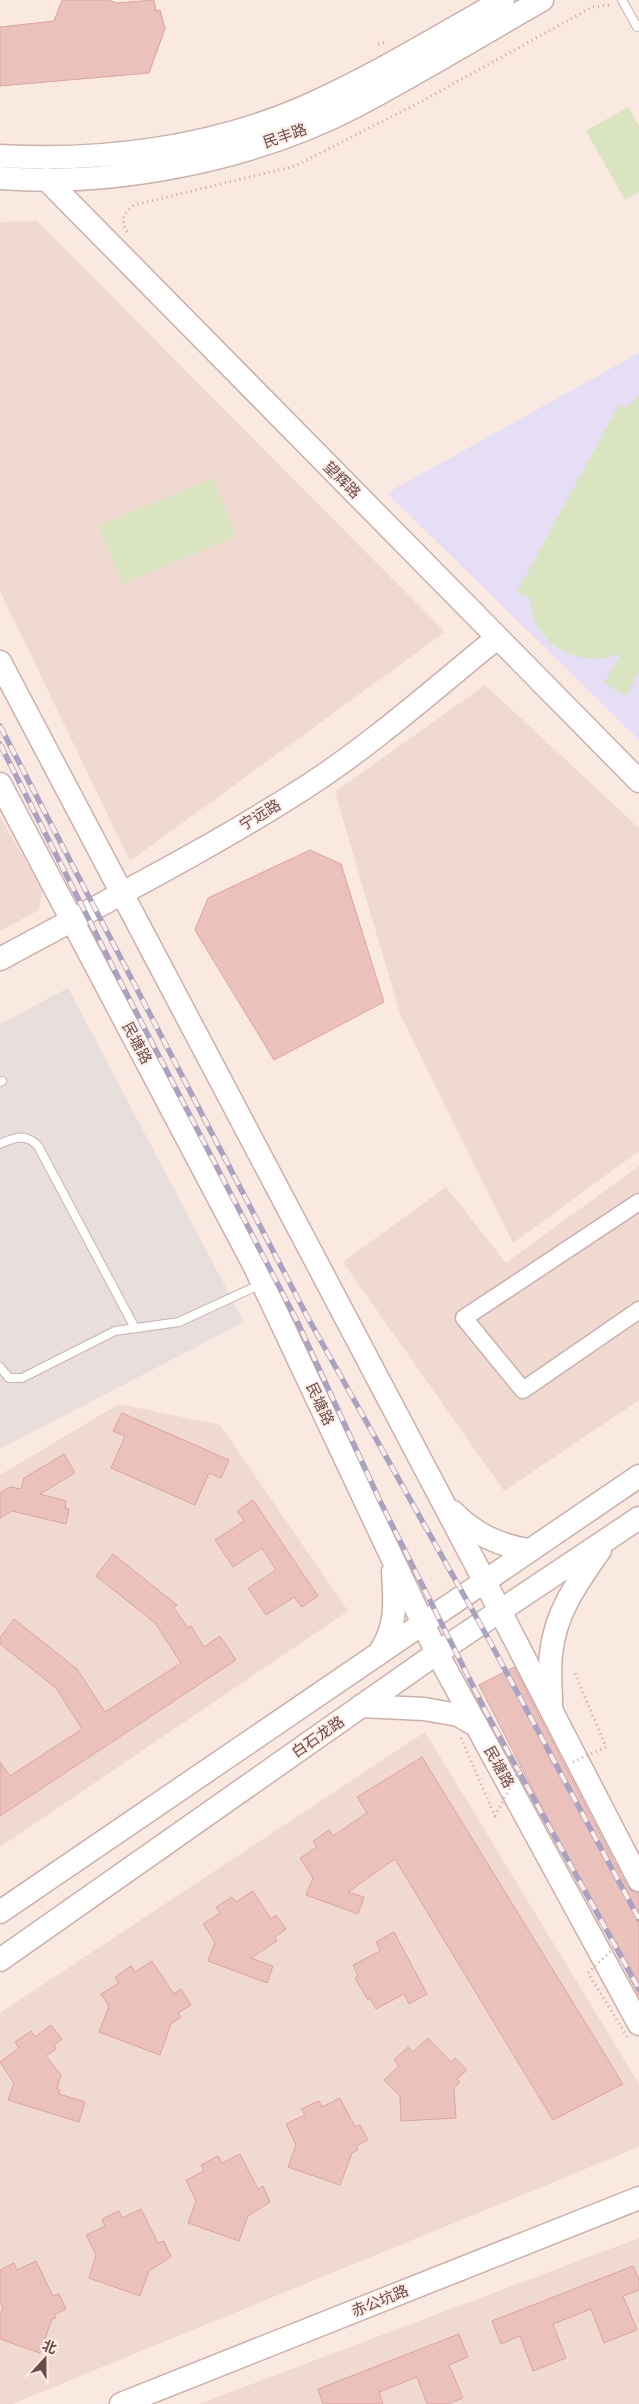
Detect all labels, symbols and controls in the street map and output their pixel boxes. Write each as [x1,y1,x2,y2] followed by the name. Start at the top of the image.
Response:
[260,119,309,151] street label: 民丰路
[320,457,365,502] street label: 望辉路
[236,795,283,833] street label: 宁远路
[119,1018,156,1067] street label: 民塘路
[303,1379,339,1428] street label: 民塘路
[288,1712,347,1761] street label: 白石龙路
[481,1742,519,1791] street label: 民塘路
[348,2280,411,2320] street label: 赤公坑路
[20,2334,70,2384] north arrow
[40,2336,59,2357] text: 北

